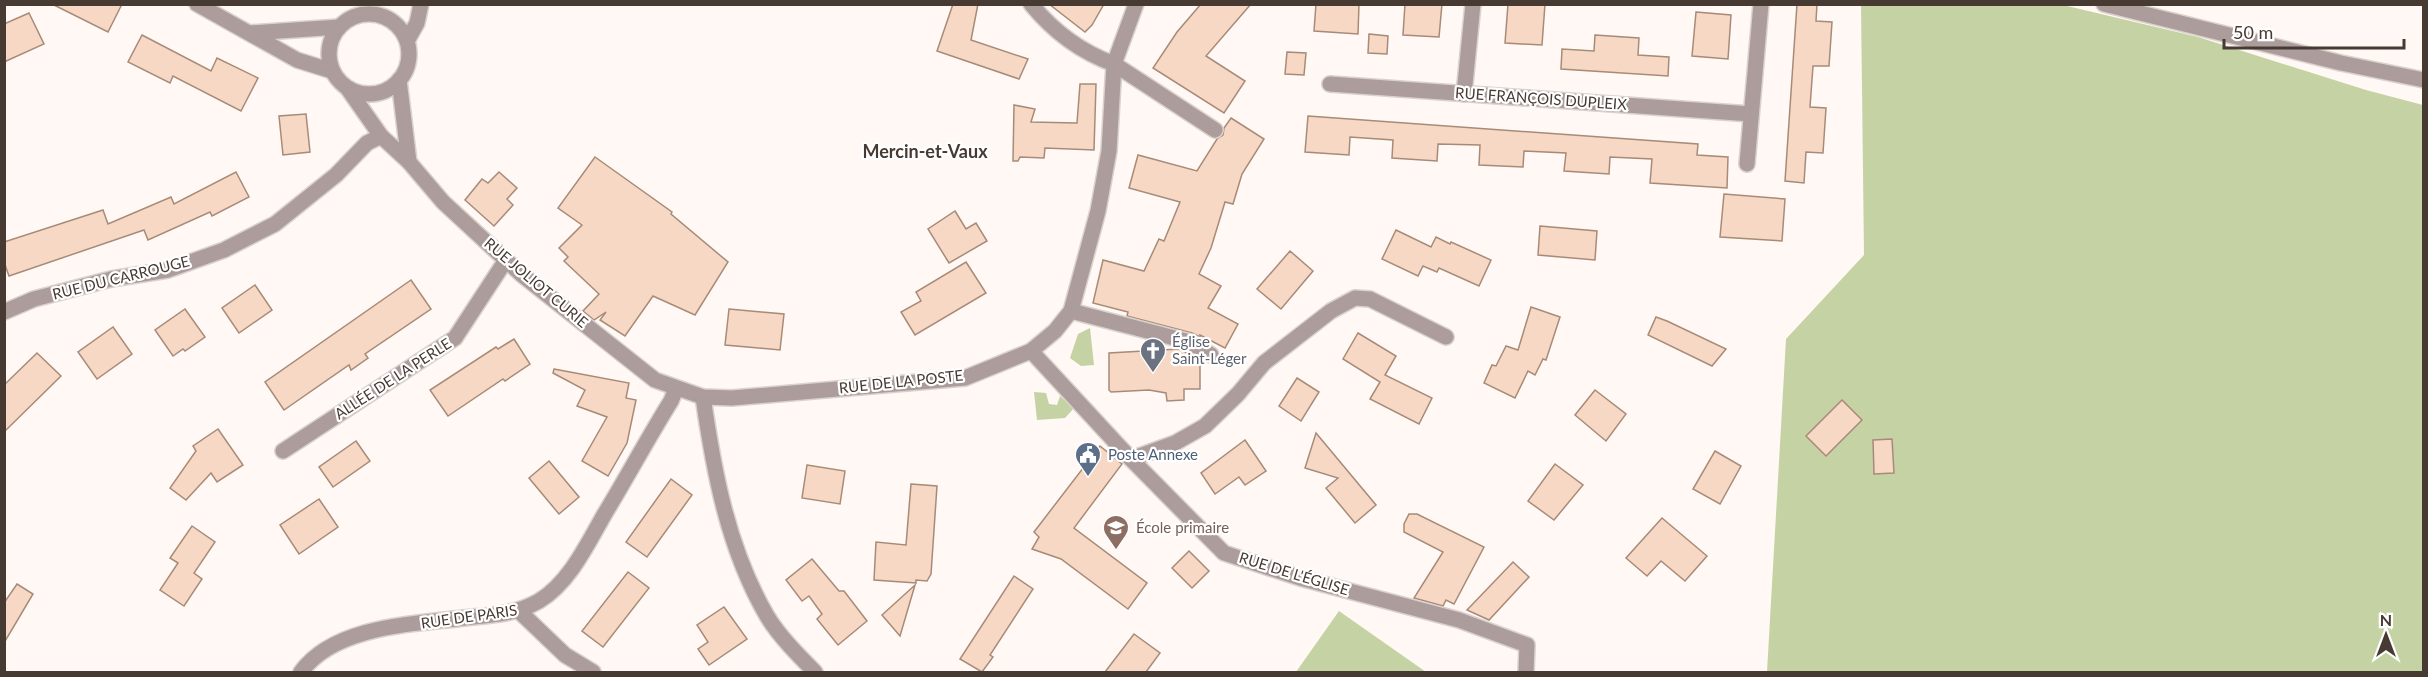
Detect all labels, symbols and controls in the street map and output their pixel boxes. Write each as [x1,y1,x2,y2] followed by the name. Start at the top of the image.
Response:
[2224,12,2404,50] scale bar
[2233,21,2273,43] text: 50 m
[1455,83,1628,113] street label: RUE FRANÇOIS DUPLEIX
[862,140,988,162] district label: Mercin-et-Vaux
[481,234,592,331] street label: RUE JOLIOT CURIE
[50,251,191,303] street label: RUE DU CARROUGE
[1172,332,1247,367] place label: Église Saint-Léger
[331,334,454,423] street label: ALLÉE DE LA PERLE
[1138,336,1168,374] church icon: Église Saint-Léger
[838,366,964,396] street label: RUE DE LA POSTE
[1073,440,1103,478] public building icon: Poste Annexe
[1108,445,1198,463] place label: Poste Annexe
[1101,513,1131,551] school or university icon: École primaire
[1136,518,1229,536] place label: École primaire
[1237,548,1352,598] street label: RUE DE L'ÉGLISE
[420,600,518,632] street label: RUE DE PARIS
[2356,605,2416,665] north arrow
[2380,610,2392,629] text: N

